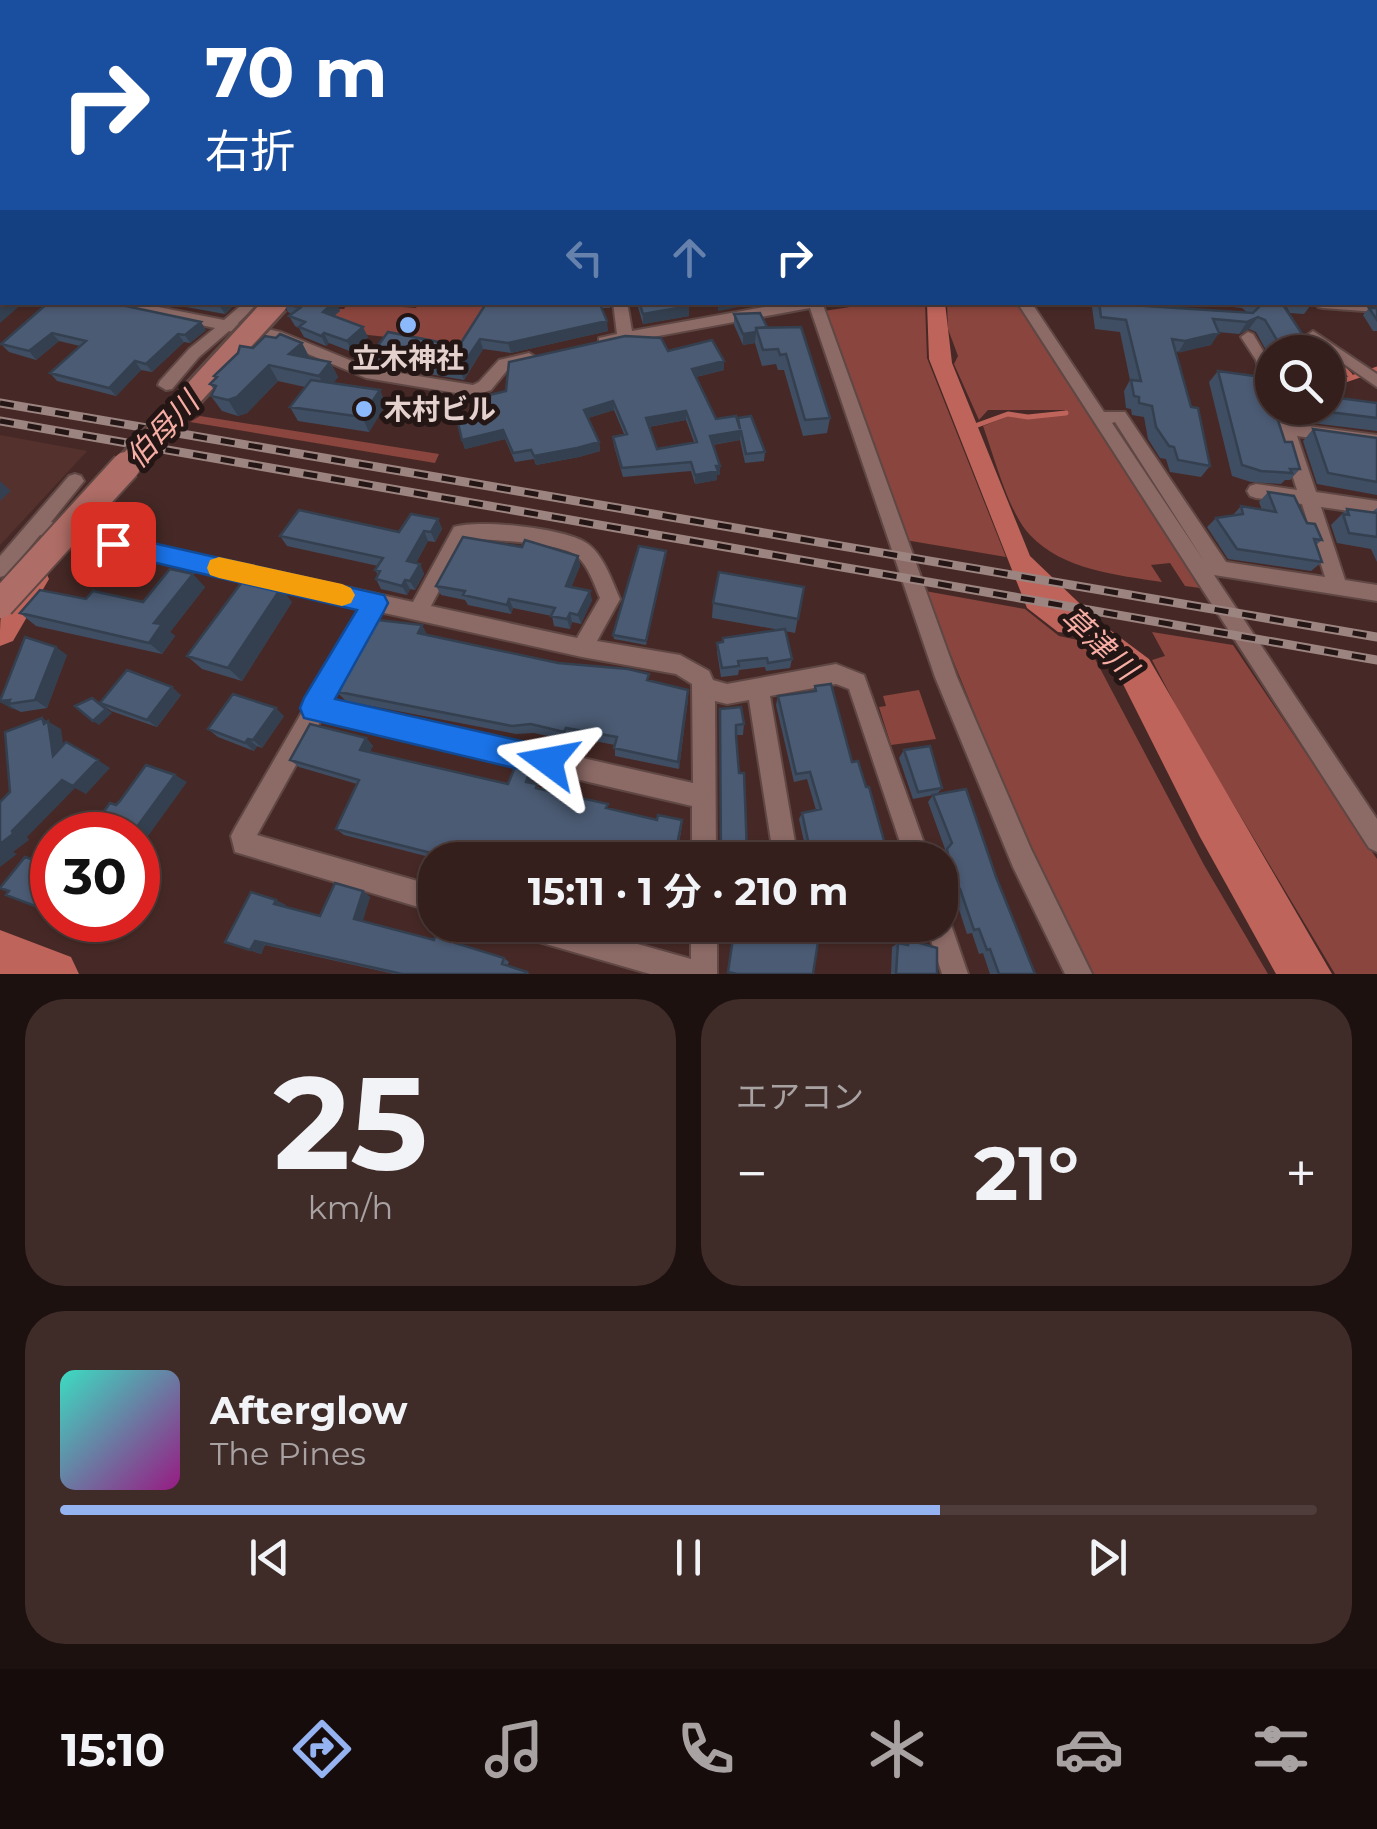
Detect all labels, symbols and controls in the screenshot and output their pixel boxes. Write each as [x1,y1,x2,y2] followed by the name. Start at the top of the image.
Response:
[205,29,388,115] text: 70 m
[40,40,170,170] icon: right
[205,123,295,178] text: 右折
[557,230,612,285] icon: left
[662,230,717,285] icon: ahead
[767,230,822,285] icon: right
[397,314,419,336] marker: 立木神社
[1255,335,1345,425] map controls
[1255,335,1345,425] button: search
[352,341,464,375] place label: 立木神社
[118,382,208,476] water label: 伯母川
[384,392,496,426] place label: 木村ビル
[353,398,375,420] marker: 木村ビル
[71,502,156,587] pin
[86,517,141,572] icon: arrive
[1053,599,1147,689] water label: 草津川
[496,709,600,813] position arrow
[30,812,160,942] speed limit sign: 30
[528,868,848,915] text: 15:11 · 1 分 · 210 m
[273,1043,428,1202] text: 25
[736,1077,864,1116] text: エアコン
[974,1127,1079,1219] text: 21°
[736,1140,768,1207] text: −
[1285,1140,1317,1207] text: +
[308,1188,393,1227] text: km/h
[210,1387,408,1434] text: Afterglow
[210,1434,366,1473] text: The Pines
[242,1530,297,1585] icon: previous
[661,1530,716,1585] icon: pause
[1080,1530,1135,1585] icon: next
[287,1714,357,1784] icon: directions
[479,1714,549,1784] icon: music
[671,1714,741,1784] icon: phone
[862,1714,932,1784] icon: climate
[1054,1714,1124,1784] icon: car
[1246,1714,1316,1784] icon: filters
[61,1722,165,1777] text: 15:10

